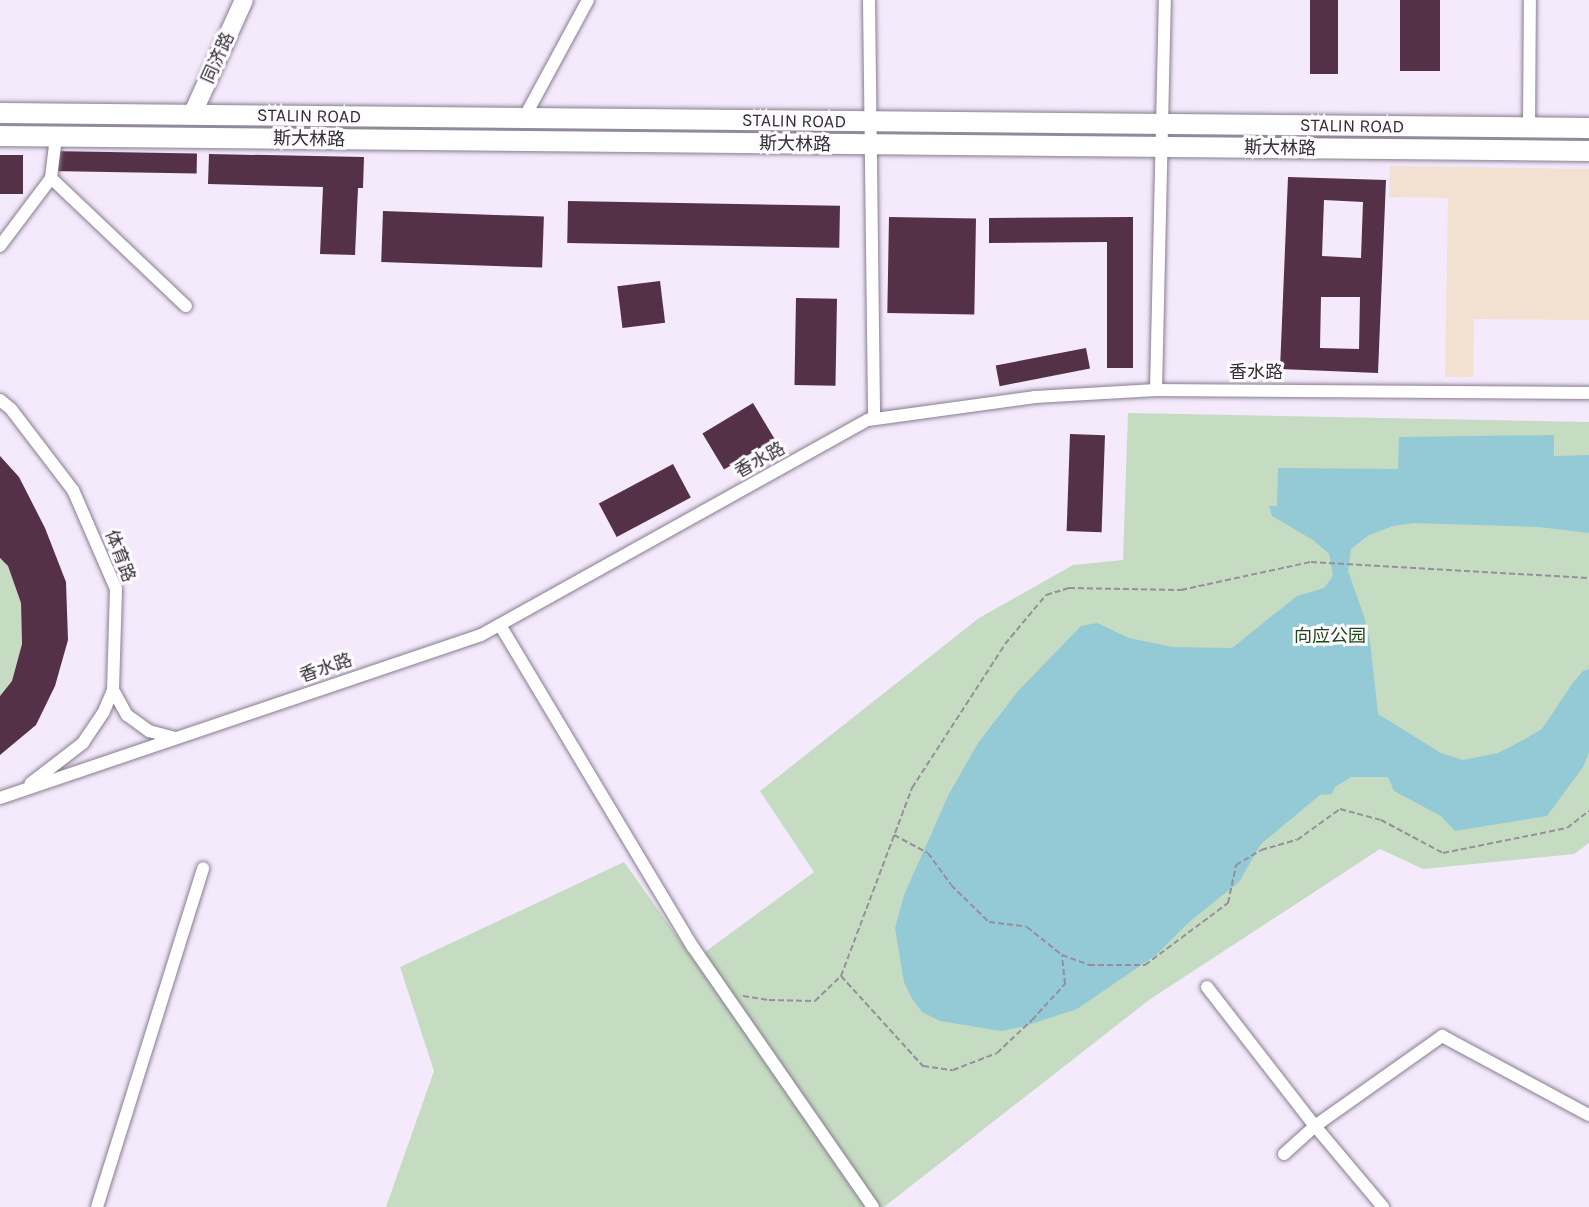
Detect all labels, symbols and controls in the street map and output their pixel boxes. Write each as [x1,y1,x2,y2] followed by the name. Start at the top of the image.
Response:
[197,29,239,87] street label: 同济路
[257,104,361,128] street label: STALIN ROAD
[742,109,846,133] street label: STALIN ROAD
[1300,114,1404,138] street label: STALIN ROAD
[273,128,345,150] street label: 斯大林路
[759,133,831,155] street label: 斯大林路
[1244,137,1316,159] street label: 斯大林路
[1229,361,1283,383] street label: 香水路
[731,437,789,483] street label: 香水路
[100,527,140,585] street label: 体育路
[1294,625,1366,647] park label: 向应公园
[297,649,355,687] street label: 香水路

